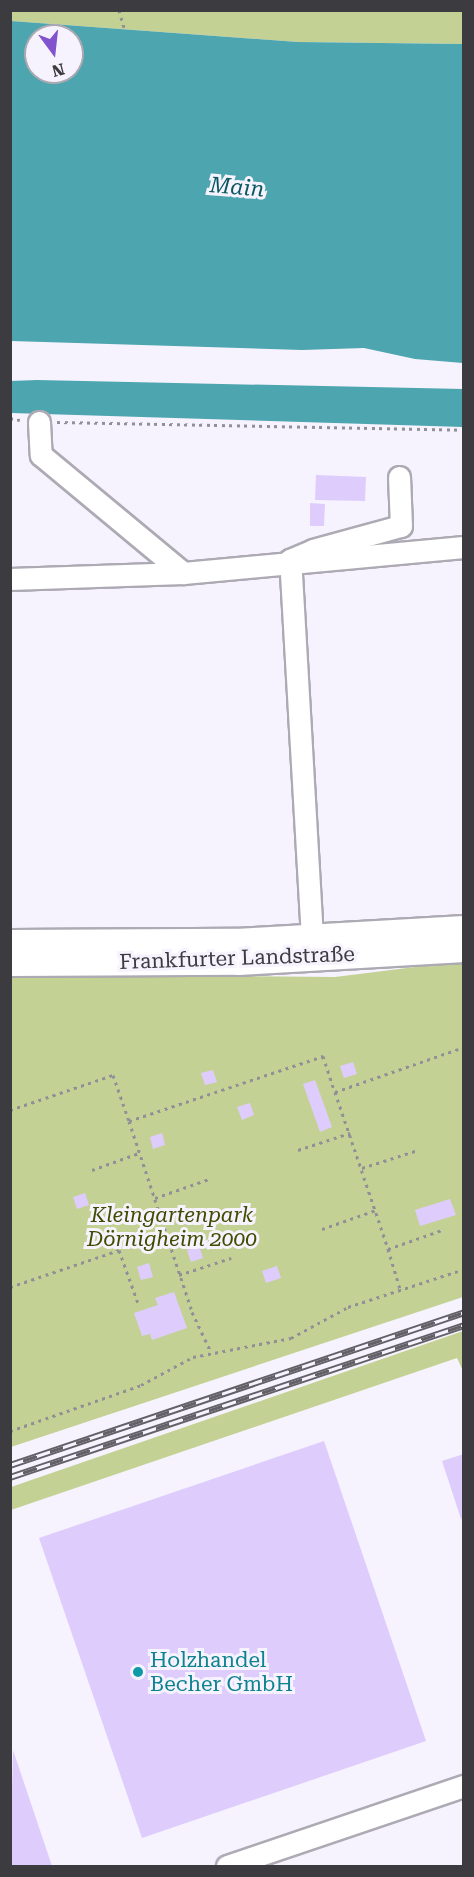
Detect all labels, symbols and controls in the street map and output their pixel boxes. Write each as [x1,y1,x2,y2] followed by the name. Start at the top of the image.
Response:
[24,24,84,84] north arrow
[50,59,67,81] text: N
[209,171,265,203] water label: Main
[119,941,355,975] street label: Frankfurter Landstraße
[87,1202,257,1252] park label: Kleingartenpark Dörnigheim 2000
[150,1647,293,1697] place label: Holzhandel Becher GmbH
[131,1665,145,1679] marker: Holzhandel Becher GmbH

